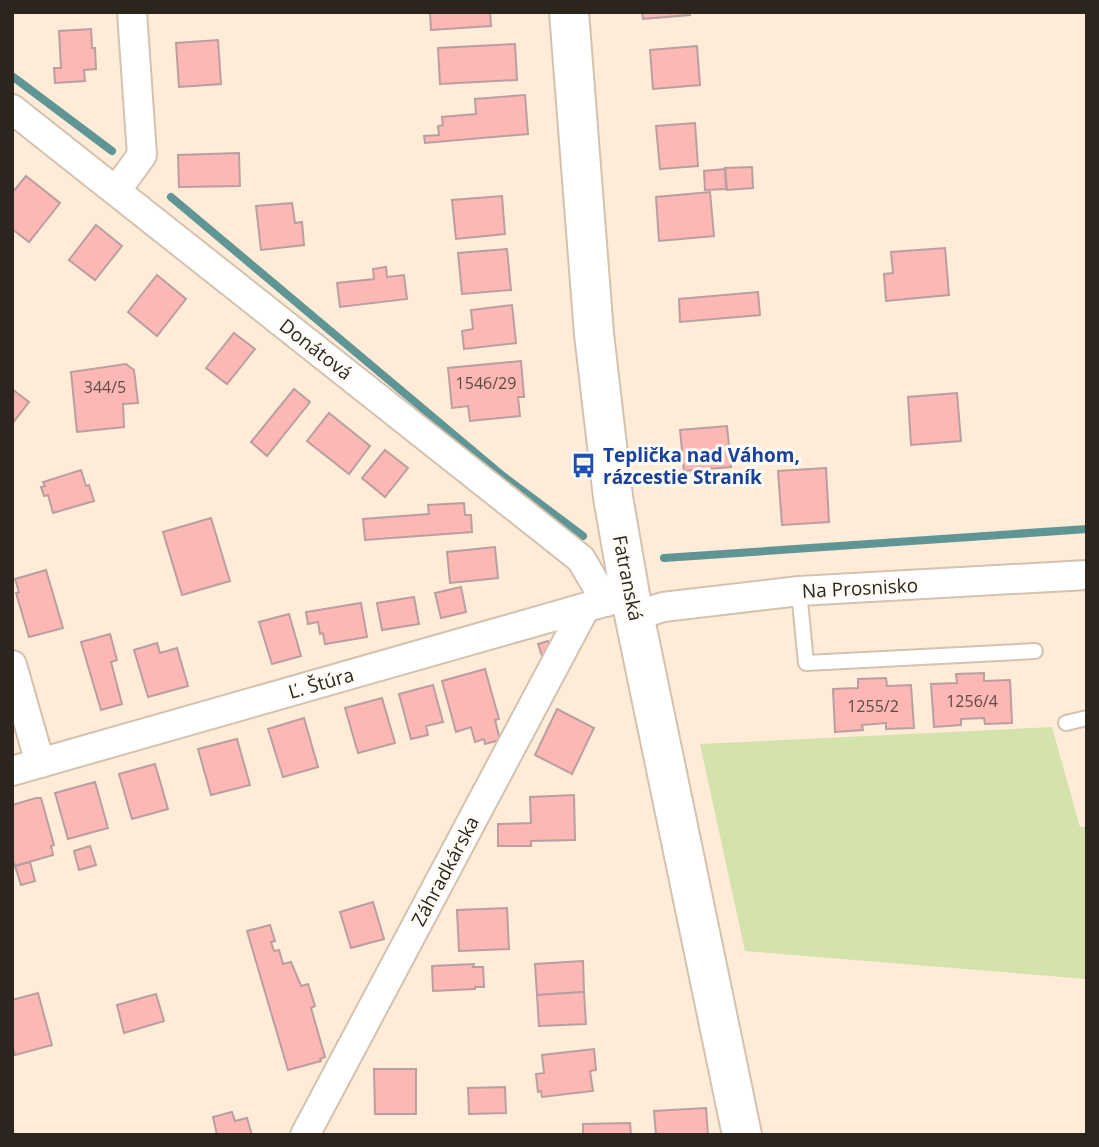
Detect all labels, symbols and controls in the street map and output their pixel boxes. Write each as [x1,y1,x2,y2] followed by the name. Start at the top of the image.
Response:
[274,312,358,386] street label: Donátová
[456,372,516,394] house number: 1546/29
[84,376,126,398] house number: 344/5
[603,442,800,490] place label: Teplička nad Váhom, rázcestie Straník
[569,452,597,480] bus stop icon: Teplička nad Váhom, rázcestie Straník
[607,533,649,623] street label: Fatranská
[801,572,919,604] street label: Na Prosnisko
[285,661,357,705] street label: Ľ. Štúra
[946,690,998,712] house number: 1256/4
[847,695,899,717] house number: 1255/2
[405,812,485,930] street label: Záhradkárska

